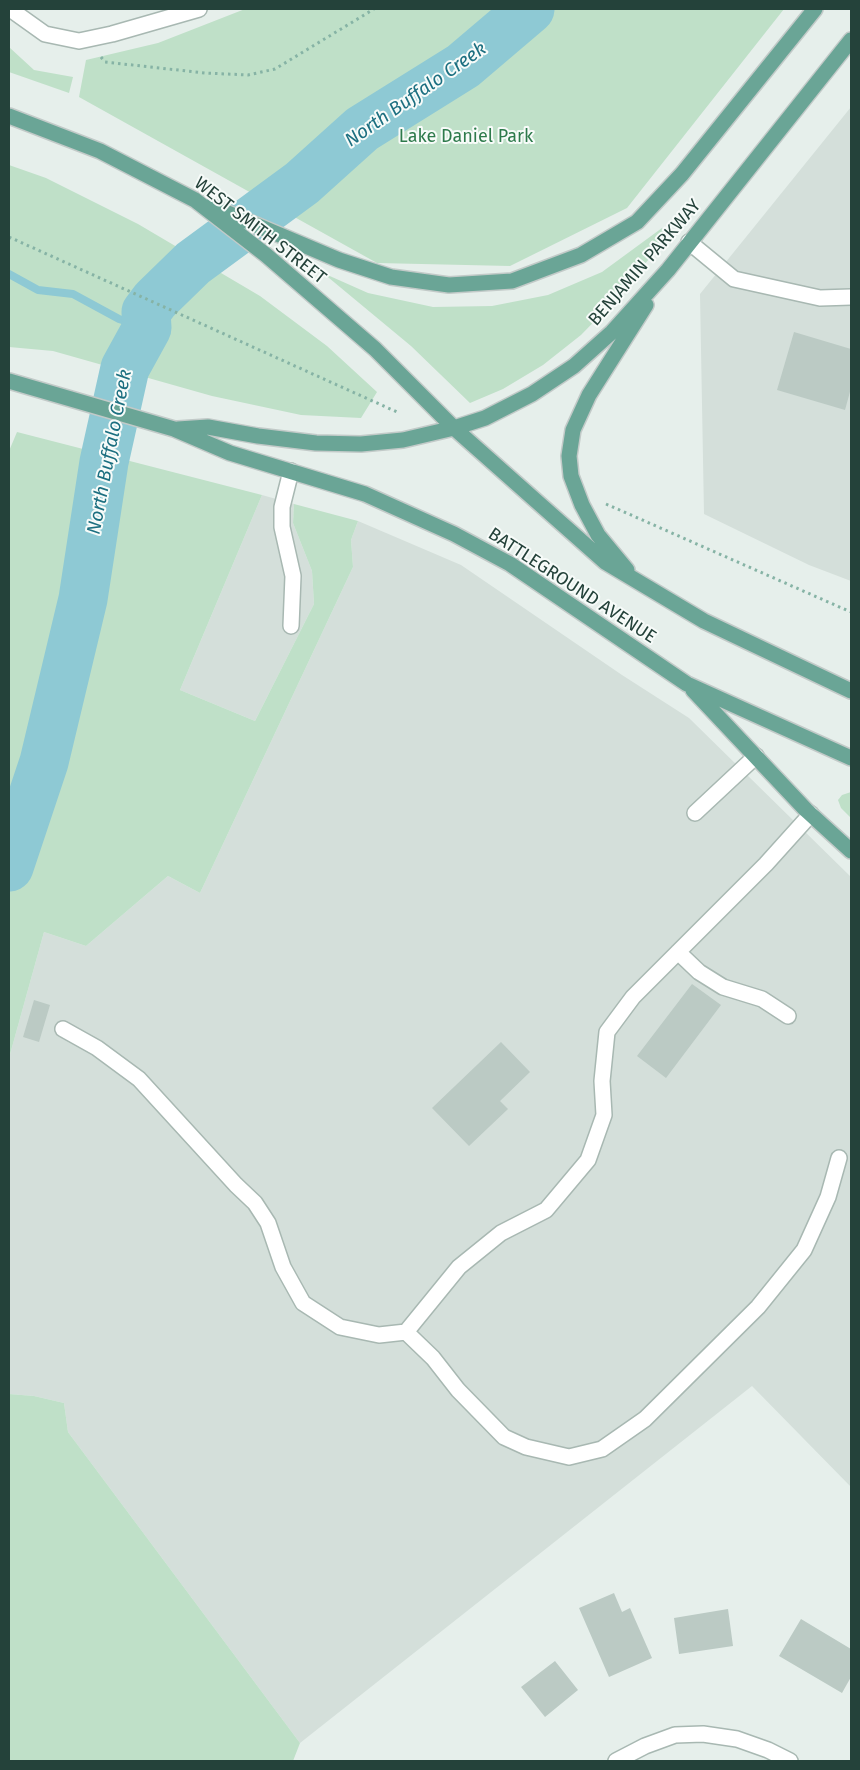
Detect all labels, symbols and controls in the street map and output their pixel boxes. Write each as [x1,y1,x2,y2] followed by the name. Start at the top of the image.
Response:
[341,38,491,152] water label: North Buffalo Creek
[399,126,533,148] park label: Lake Daniel Park
[190,173,330,289] street label: WEST SMITH STREET
[584,195,706,331] street label: BENJAMIN PARKWAY
[83,368,137,536] water label: North Buffalo Creek
[484,524,660,648] street label: BATTLEGROUND AVENUE

